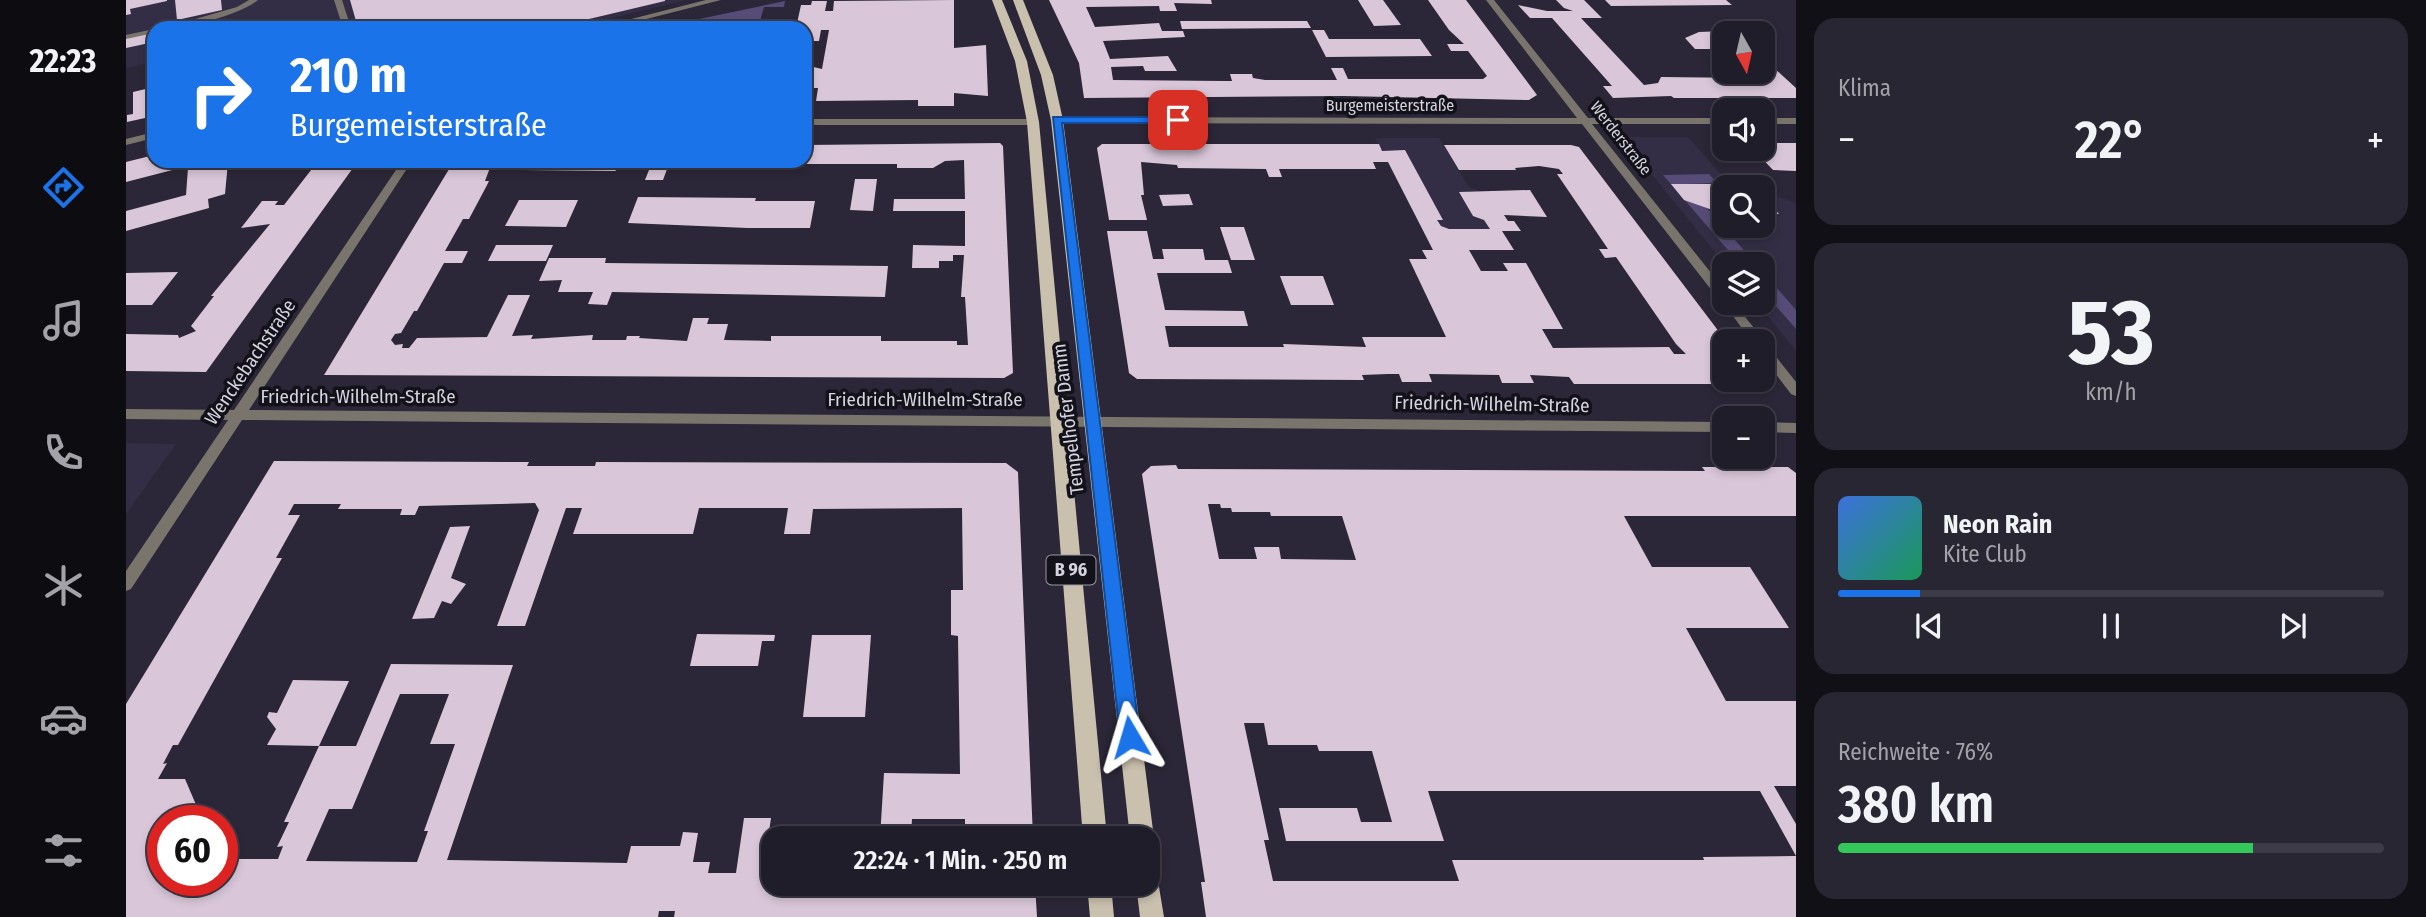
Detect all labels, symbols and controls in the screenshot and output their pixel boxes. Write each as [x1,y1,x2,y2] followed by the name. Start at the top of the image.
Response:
[1712,21,1774,84] north arrow
[1712,21,1775,469] map controls
[30,42,96,80] text: 22:23
[290,46,407,105] text: 210 m
[175,49,266,140] icon: right
[1838,74,1891,102] text: Klima
[1148,90,1208,150] pin
[1326,96,1454,115] street label: Burgemeisterstraße
[1586,97,1656,179] street label: Werderstraße
[1712,98,1775,161] button: sound
[1159,101,1197,139] icon: arrive
[290,106,547,144] text: Burgemeisterstraße
[2075,109,2147,172] text: 22°
[1838,117,1855,163] text: −
[2367,117,2384,163] text: +
[39,163,88,212] icon: directions
[1712,175,1775,238] button: search
[1712,252,1775,315] button: layers
[2068,278,2154,387] text: 53
[200,295,300,429] street label: Wenckebachstraße
[39,296,88,345] icon: music
[1712,329,1775,392] button: +
[1047,342,1089,496] street label: Tempelhofer Damm
[2085,378,2137,406] text: km/h
[260,385,456,408] street label: Friedrich-Wilhelm-Straße
[827,388,1023,411] street label: Friedrich-Wilhelm-Straße
[1394,391,1590,417] street label: Friedrich-Wilhelm-Straße
[1712,406,1775,469] button: −
[39,428,88,477] icon: phone
[1943,509,2052,540] text: Neon Rain
[1943,540,2027,568] text: Kite Club
[1046,556,1096,584] road number: B 96
[39,561,88,610] icon: climate
[1910,607,1948,645] icon: previous
[2092,607,2130,645] icon: pause
[2274,607,2312,645] icon: next
[39,694,88,743] icon: car
[1093,700,1167,774] position arrow
[1838,738,1993,766] text: Reichweite · 76%
[1838,773,1994,836] text: 380 km
[147,805,238,896] speed limit sign: 60
[39,826,88,875] icon: filters
[854,845,1067,876] text: 22:24 · 1 Min. · 250 m

